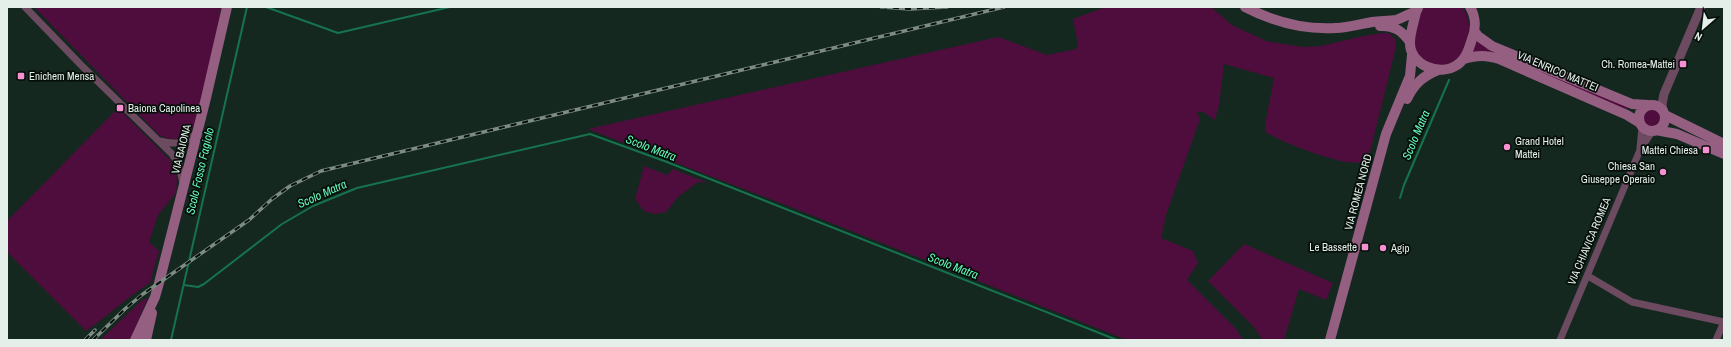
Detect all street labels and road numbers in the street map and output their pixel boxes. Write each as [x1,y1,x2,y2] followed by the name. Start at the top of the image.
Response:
[1515,48,1601,94] street label: VIA ENRICO MATTEI
[168,122,194,175] street label: VIA BAIONA
[1341,152,1375,232] street label: VIA ROMEA NORD
[1564,194,1614,287] street label: VIA CHIAVICA ROMEA

